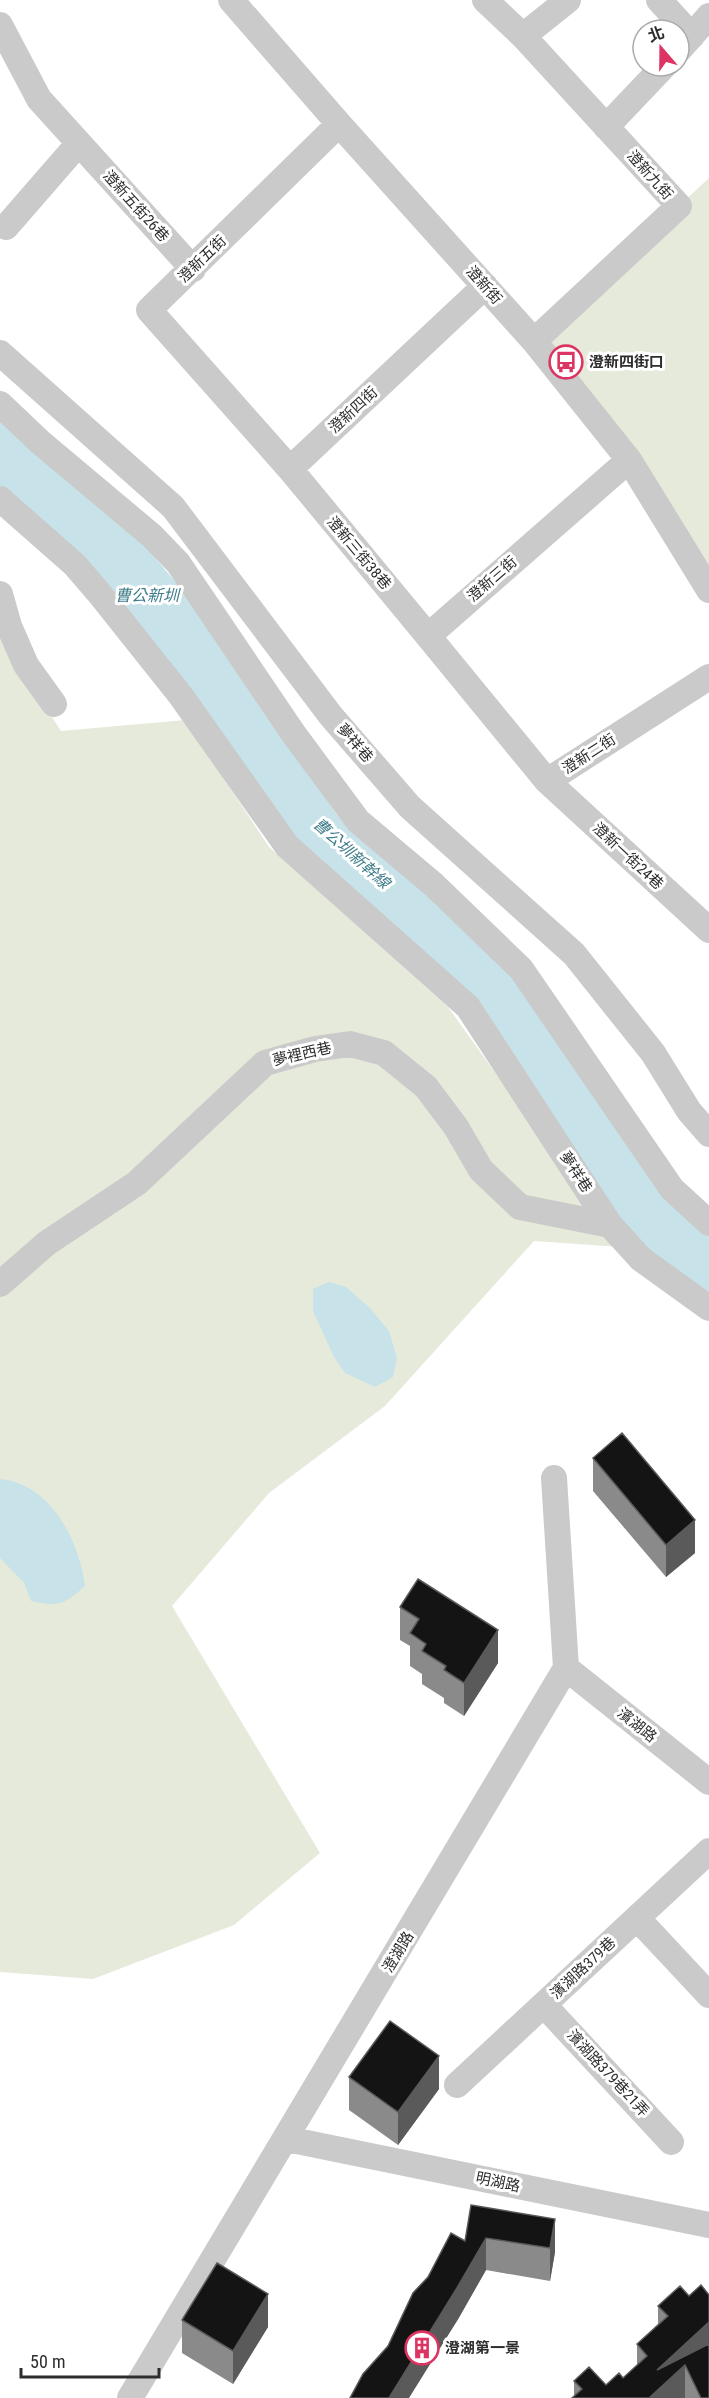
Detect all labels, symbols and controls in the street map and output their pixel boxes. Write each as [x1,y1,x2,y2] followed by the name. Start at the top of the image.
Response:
[631,18,691,78] north arrow
[645,23,667,46] text: 北
[623,147,677,203] street label: 澄新九街
[99,167,173,245] street label: 澄新五街26巷
[174,232,230,286] street label: 澄新五街
[462,262,506,308] street label: 澄新街
[548,344,584,380] bus stop icon: 澄新四街口
[589,353,664,371] place label: 澄新四街口
[325,383,381,437] street label: 澄新四街
[323,513,395,593] street label: 澄新三街38巷
[463,553,521,605] street label: 澄新三街
[115,586,181,605] water label: 曹公新圳
[333,720,377,766] street label: 夢祥巷
[559,730,619,778] street label: 澄新二街
[310,814,395,894] water label: 曹公圳新幹線
[589,819,667,893] street label: 澄新一街24巷
[271,1038,333,1070] street label: 夢裡西巷
[556,1148,596,1196] street label: 夢祥巷
[614,1704,660,1746] street label: 濱湖路
[379,1928,417,1976] street label: 澄湖路
[547,1933,619,2003] street label: 濱湖路379巷
[563,2026,653,2120] street label: 濱湖路379巷21弄
[474,2169,522,2195] street label: 明湖路
[404,2330,440,2366] building icon: 澄湖第一景
[445,2339,520,2357] place label: 澄湖第一景
[21,2341,159,2379] scale bar
[30,2351,65,2372] text: 50 m

